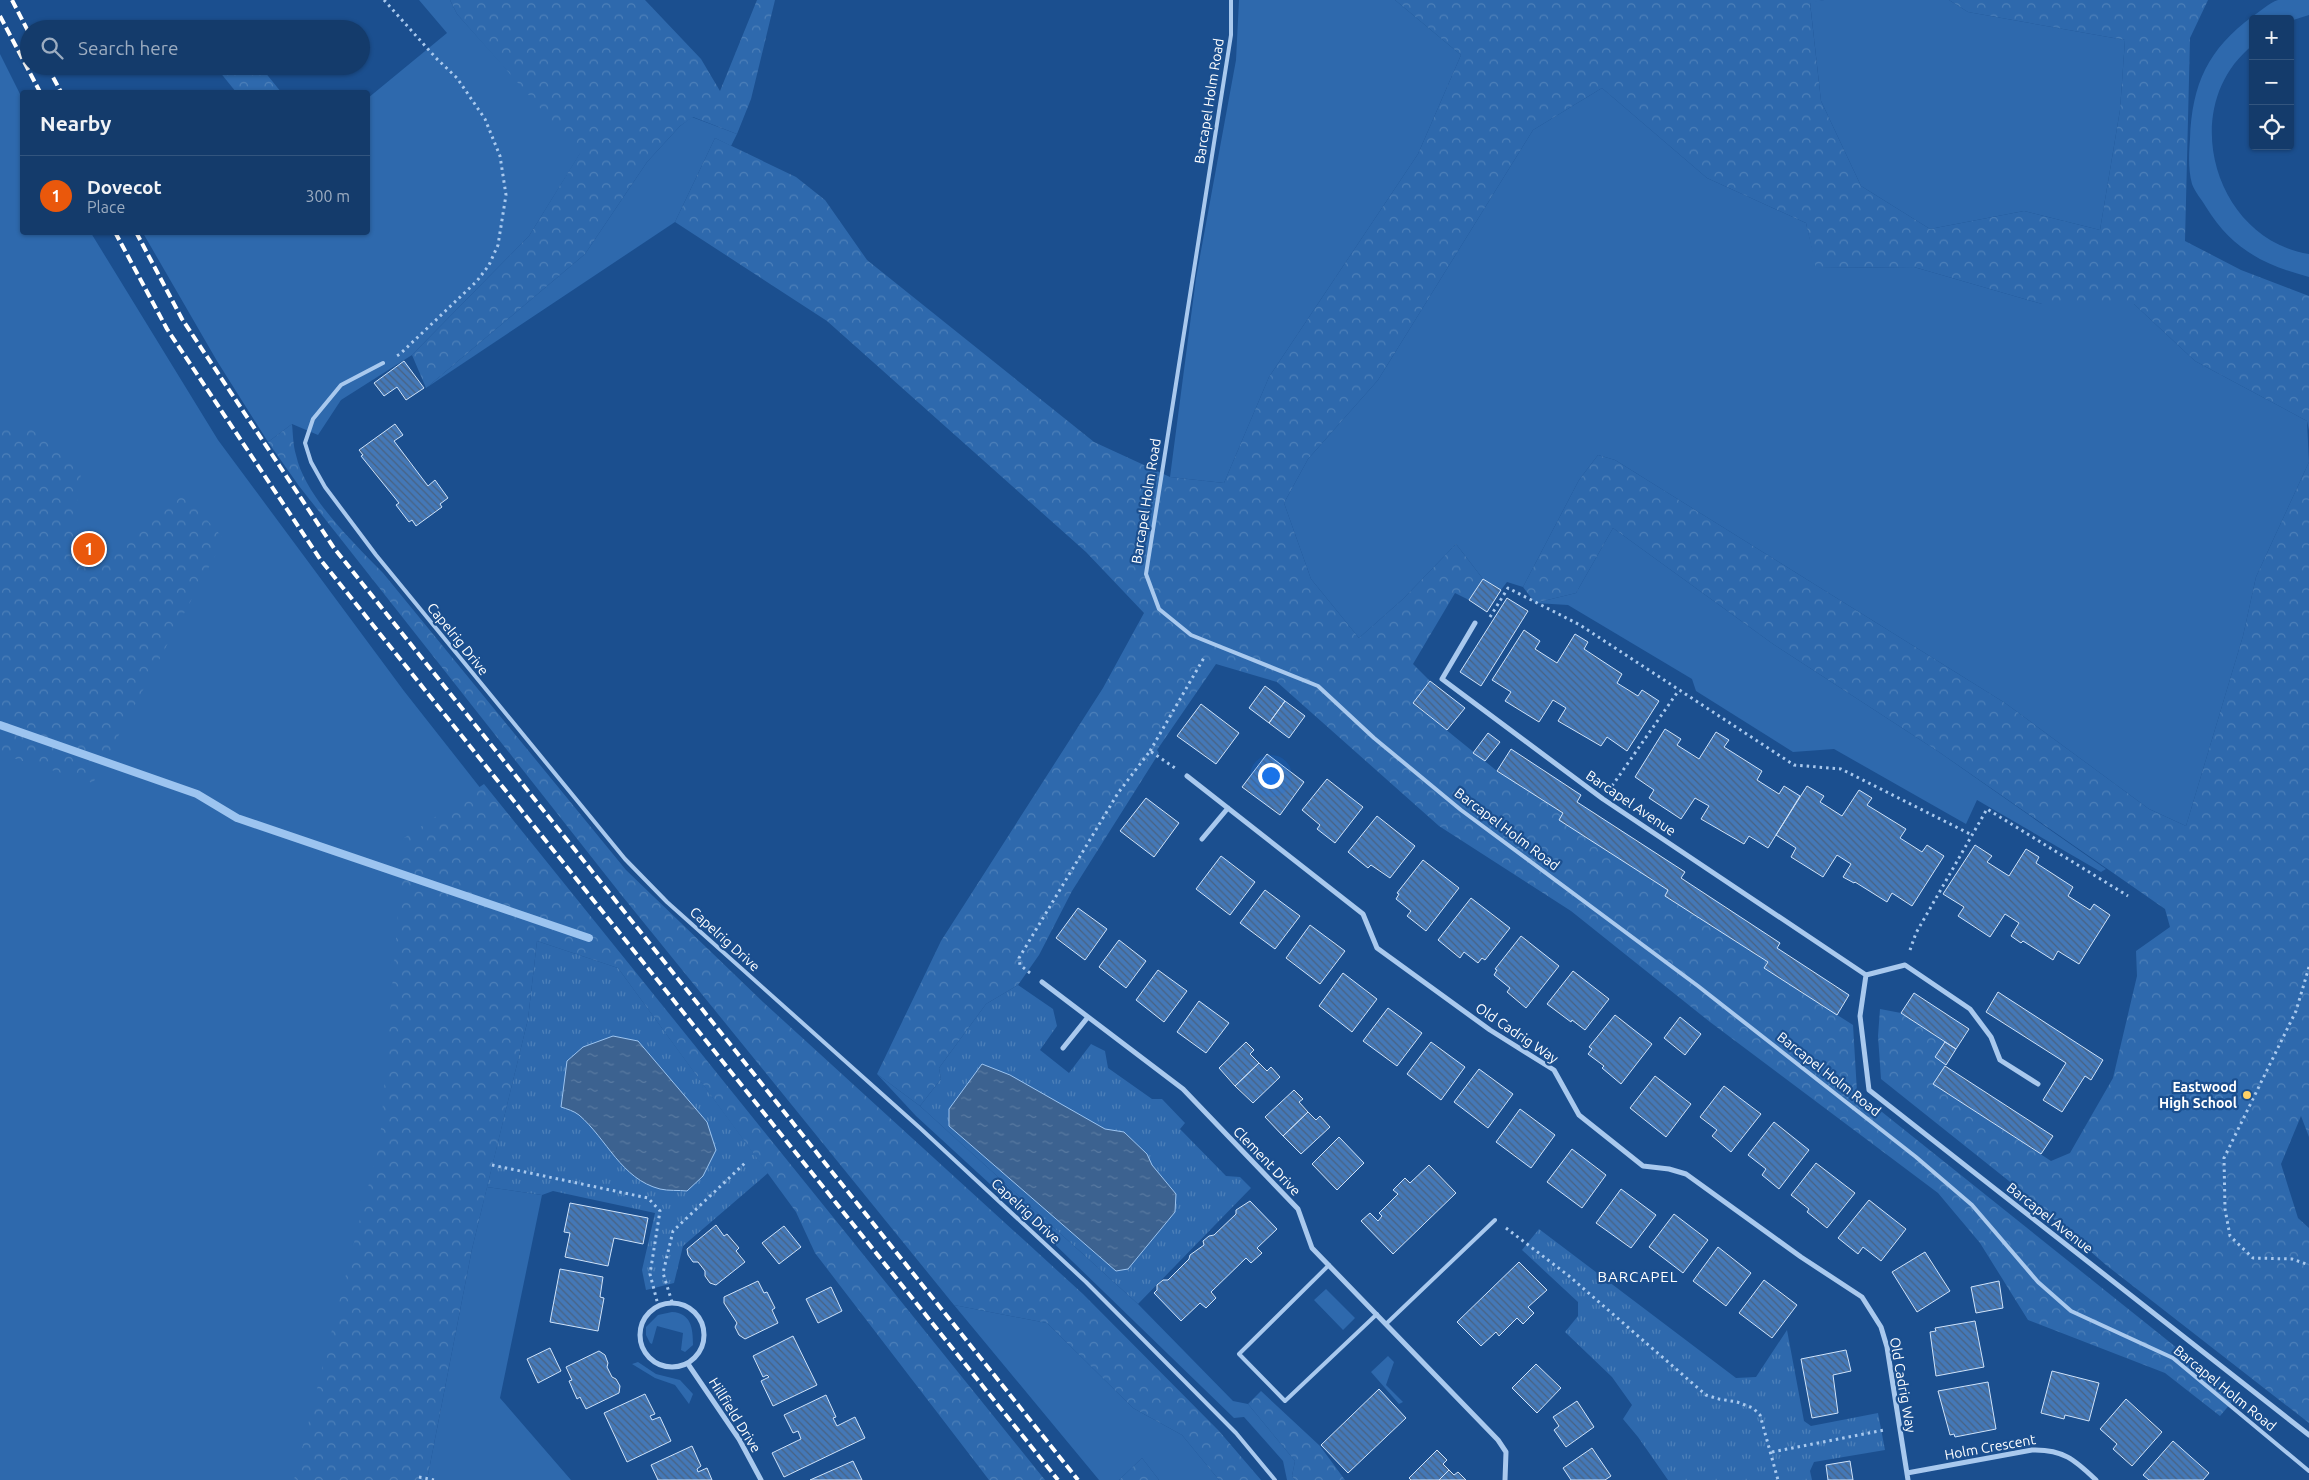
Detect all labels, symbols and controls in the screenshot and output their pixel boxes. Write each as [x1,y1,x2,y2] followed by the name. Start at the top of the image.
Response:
[2249,15,2294,150] map controls
[2249,15,2294,60] button: +
[20,20,370,75] search box
[38,34,66,62] icon: search
[78,37,178,59] text: Search here
[1191,37,1227,165] street label: Barcapel Holm Road
[2249,60,2294,105] button: −
[2249,105,2294,150] button: locate
[40,111,111,135] text: Nearby
[87,176,162,198] text: Dovecot
[51,187,61,205] text: 1
[305,187,350,205] text: 300 m
[87,198,125,216] text: Place
[1128,437,1164,565] street label: Barcapel Holm Road
[73,530,105,568] pin: 1
[424,600,492,678] street label: Capelrig Drive
[1258,763,1284,789] your location
[1583,767,1679,839] street label: Barcapel Avenue
[1451,784,1563,874] street label: Barcapel Holm Road
[687,903,763,975] street label: Capelrig Drive
[1473,999,1562,1067] street label: Old Cadrig Way
[1774,1029,1884,1119] street label: Barcapel Holm Road
[2159,1079,2237,1111] place label: Eastwood High School
[2241,1089,2253,1101] marker: Eastwood High School
[1230,1123,1304,1199] street label: Clement Drive
[988,1175,1064,1247] street label: Capelrig Drive
[2004,1179,2096,1257] street label: Barcapel Avenue
[1598,1268,1678,1285] district label: BARCAPEL
[1887,1336,1919,1434] street label: Old Cadrig Way
[2171,1342,2279,1434] street label: Barcapel Holm Road
[706,1375,764,1455] street label: Hillfield Drive
[1943,1431,2037,1463] street label: Holm Crescent

